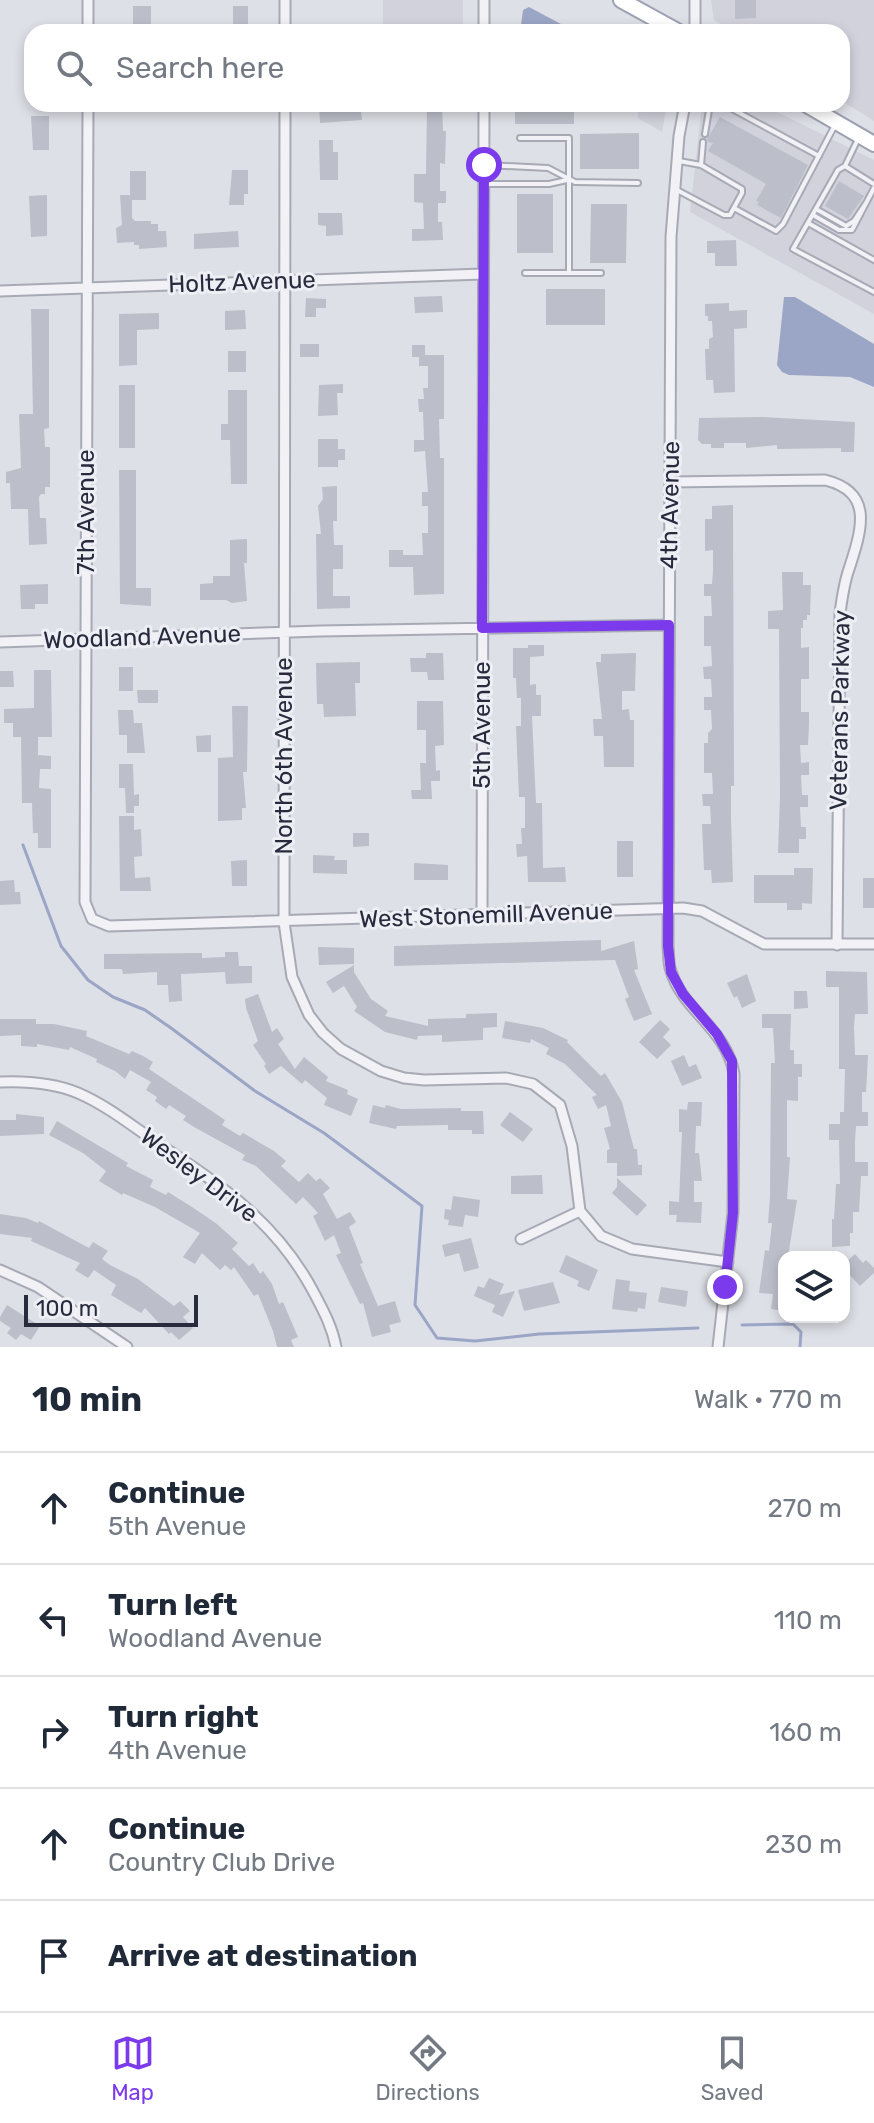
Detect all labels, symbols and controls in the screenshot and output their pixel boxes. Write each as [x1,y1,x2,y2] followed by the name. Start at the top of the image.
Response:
[24,24,850,112] search box
[52,46,96,90] icon: search
[116,50,284,86] text: Search here
[466,147,502,183] route start
[168,265,316,299] street label: Holtz Avenue
[655,441,685,569] street label: 4th Avenue
[72,449,100,575] street label: 7th Avenue
[824,610,856,810] street label: Veterans Parkway
[43,620,241,654] street label: Woodland Avenue
[270,657,298,855] street label: North 6th Avenue
[468,661,496,789] street label: 5th Avenue
[359,897,613,933] street label: West Stonemill Avenue
[135,1122,263,1228] street label: Wesley Drive
[778,1251,850,1323] map controls
[778,1251,850,1323] button: layers
[707,1269,743,1305] route end
[24,1291,198,1327] scale bar
[36,1295,98,1322] text: 100 m
[32,1379,142,1420] text: 10 min
[694,1384,842,1415] text: Walk · 770 m
[108,1475,245,1511] text: Continue
[32,1486,76,1530] icon: ahead
[767,1493,842,1524] text: 270 m
[108,1511,246,1542] text: 5th Avenue
[108,1587,238,1623] text: Turn left
[32,1598,76,1642] icon: left
[774,1605,842,1636] text: 110 m
[108,1623,322,1654] text: Woodland Avenue
[108,1699,259,1735] text: Turn right
[32,1710,76,1754] icon: right
[769,1717,842,1748] text: 160 m
[108,1735,247,1766] text: 4th Avenue
[108,1811,245,1847] text: Continue
[32,1822,76,1866] icon: ahead
[765,1829,842,1860] text: 230 m
[108,1847,335,1878] text: Country Club Drive
[32,1934,76,1978] icon: arrive
[108,1938,418,1974] text: Arrive at destination
[111,2031,155,2106] tab: Map
[376,2031,480,2106] tab: Directions
[701,2031,764,2106] tab: Saved

